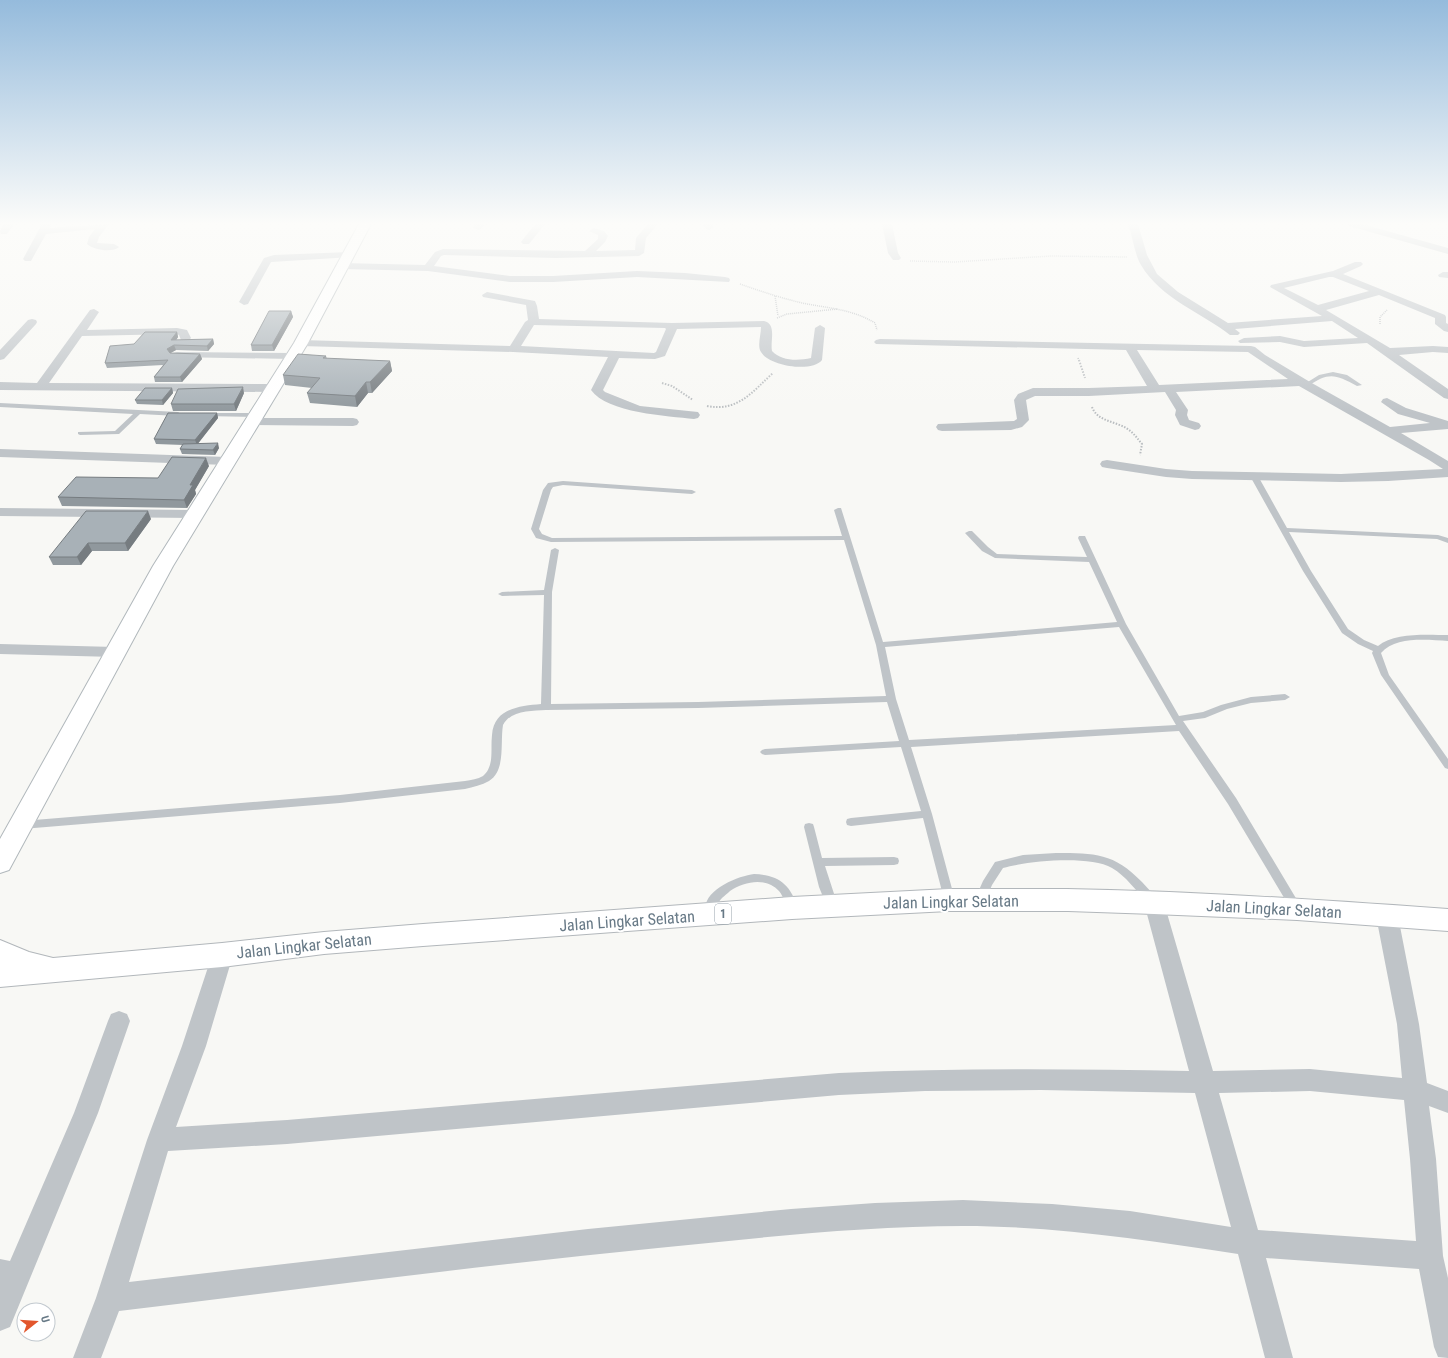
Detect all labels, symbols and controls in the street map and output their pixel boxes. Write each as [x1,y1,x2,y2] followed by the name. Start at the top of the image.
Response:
[883,891,1019,913] street label: Jalan Lingkar Selatan
[1206,896,1342,922] street label: Jalan Lingkar Selatan
[715,904,731,924] road number: 1
[559,907,695,935] street label: Jalan Lingkar Selatan
[235,929,373,963] street label: Jalan Lingkar Selatan
[16,1302,56,1342] north arrow
[38,1314,52,1324] text: U

